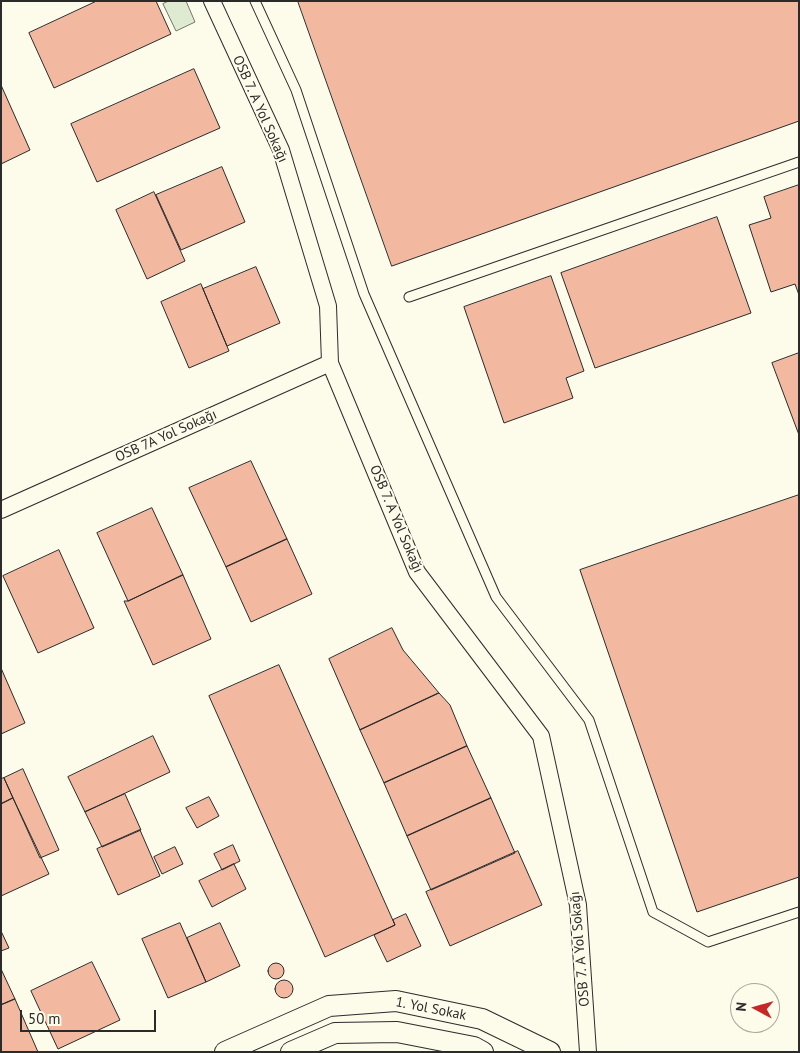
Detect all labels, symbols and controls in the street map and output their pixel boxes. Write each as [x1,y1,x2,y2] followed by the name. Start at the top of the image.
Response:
[229,53,291,165] street label: OSB 7. A Yol Sokağı
[113,406,219,466] street label: OSB 7A Yol Sokağı
[366,463,426,575] street label: OSB 7. A Yol Sokağı
[567,891,593,1007] street label: OSB 7. A Yol Sokağı
[730,983,780,1033] north arrow
[394,994,468,1024] street label: 1. Yol Sokak
[22,1000,159,1032] scale bar
[732,1001,751,1012] text: N
[28,1009,61,1028] text: 50 m

